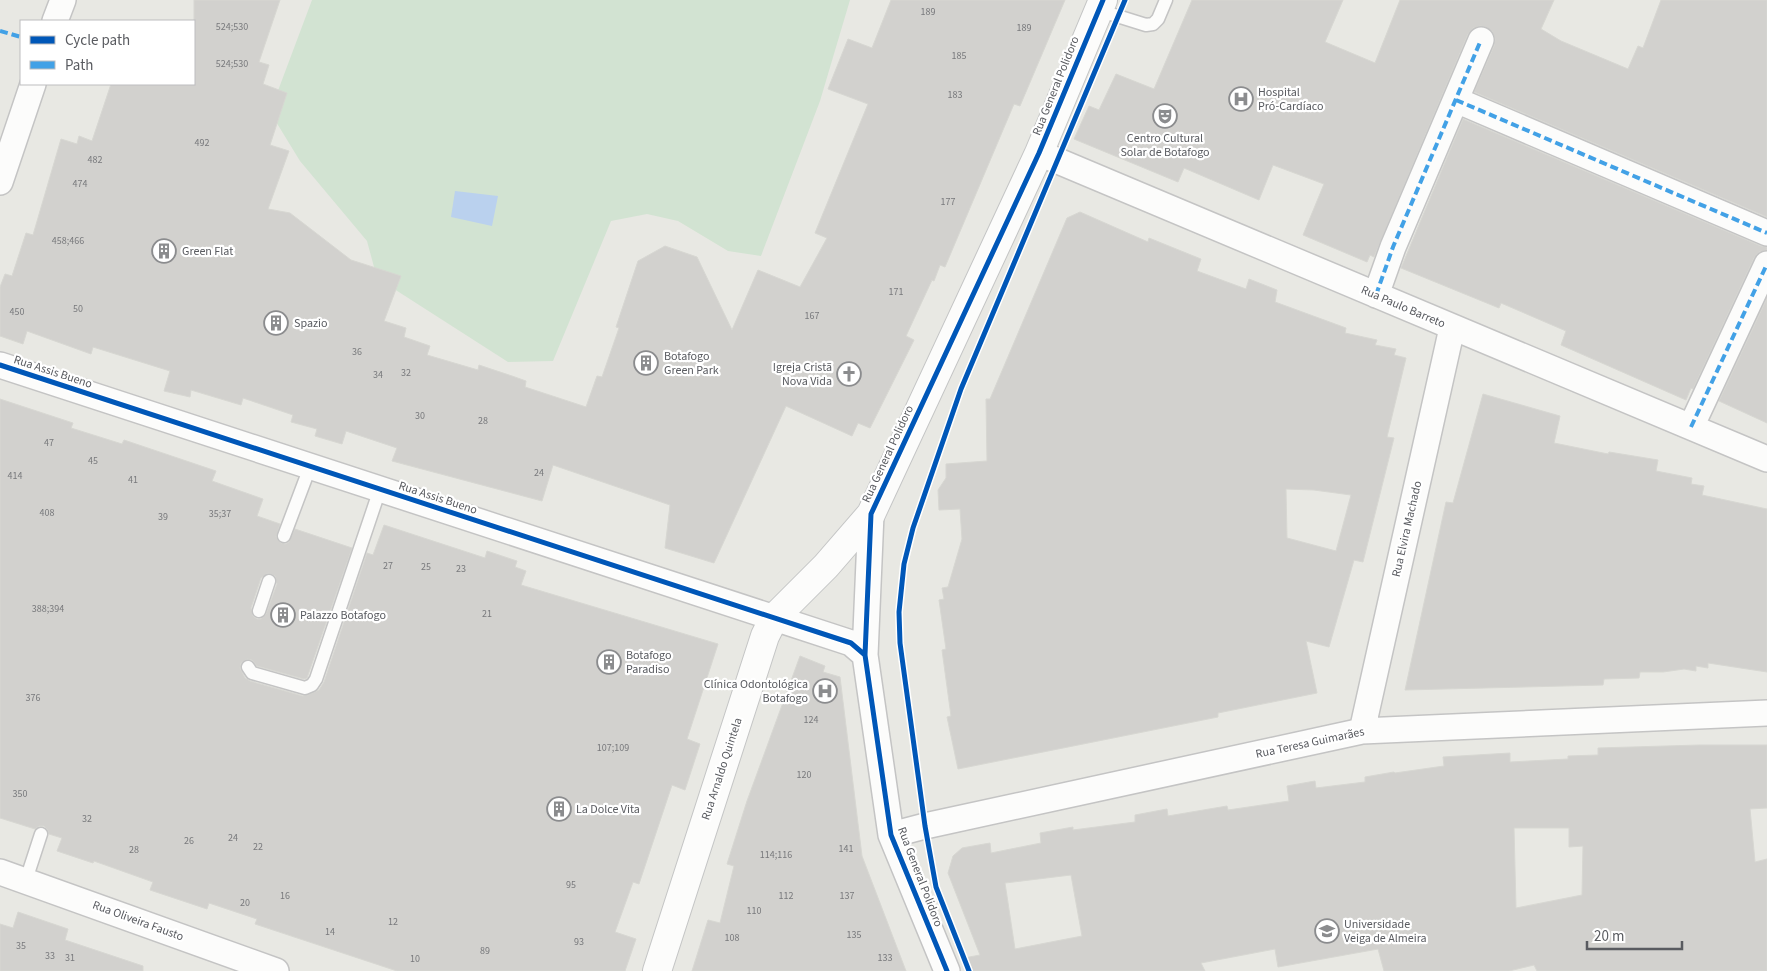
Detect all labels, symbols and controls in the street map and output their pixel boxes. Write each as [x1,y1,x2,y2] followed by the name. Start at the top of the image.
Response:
[921,5,935,19] house number: 189
[20,20,195,85] legend
[216,20,248,34] house number: 524;530
[1017,21,1031,35] house number: 189
[65,30,130,51] text: Cycle path
[1028,34,1084,138] street label: Rua General Polidoro
[952,49,966,63] house number: 185
[65,55,93,76] text: Path
[216,57,248,71] house number: 524;530
[1258,84,1323,115] place label: Hospital Pró-Cardíaco
[1228,86,1254,112] hospital icon: Hospital Pró-Cardíaco
[948,88,962,102] house number: 183
[1152,103,1178,129] theatre icon: Centro Cultural Solar de Botafogo
[1120,130,1210,161] place label: Centro Cultural Solar de Botafogo
[195,136,209,150] house number: 492
[88,153,102,167] house number: 482
[73,177,87,191] house number: 474
[941,195,955,209] house number: 177
[52,234,84,248] house number: 458;466
[151,238,177,264] building icon: Green Flat
[182,243,233,260] place label: Green Flat
[1358,282,1448,332] street label: Rua Paulo Barreto
[889,285,903,299] house number: 171
[73,302,83,316] house number: 50
[10,305,24,319] house number: 450
[805,309,819,323] house number: 167
[263,310,289,336] building icon: Spazio
[294,315,328,332] place label: Spazio
[352,345,362,359] house number: 36
[664,348,719,379] place label: Botafogo Green Park
[633,350,659,376] building icon: Botafogo Green Park
[12,351,94,393] street label: Rua Assis Bueno
[773,359,832,390] place label: Igreja Cristã Nova Vida
[836,361,862,387] church icon: Igreja Cristã Nova Vida
[401,366,411,380] house number: 32
[373,368,383,382] house number: 34
[858,402,918,506] street label: Rua General Polidoro
[415,409,425,423] house number: 30
[478,414,488,428] house number: 28
[44,436,54,450] house number: 47
[88,454,98,468] house number: 45
[534,466,544,480] house number: 24
[8,469,22,483] house number: 414
[128,473,138,487] house number: 41
[397,477,479,519] street label: Rua Assis Bueno
[1388,479,1426,579] street label: Rua Elvira Machado
[40,506,54,520] house number: 408
[209,507,231,521] house number: 35;37
[158,510,168,524] house number: 39
[383,559,393,573] house number: 27
[421,560,431,574] house number: 25
[456,562,466,576] house number: 23
[32,602,64,616] house number: 388;394
[270,602,296,628] building icon: Palazzo Botafogo
[300,607,386,624] place label: Palazzo Botafogo
[482,607,492,621] house number: 21
[626,647,671,678] place label: Botafogo Paradiso
[596,649,622,675] building icon: Botafogo Paradiso
[704,676,808,707] place label: Clínica Odontológica Botafogo
[812,678,838,704] hospital icon: Clínica Odontológica Botafogo
[26,691,40,705] house number: 376
[804,713,818,727] house number: 124
[697,716,747,822] street label: Rua Arnaldo Quintela
[1254,723,1366,763] street label: Rua Teresa Guimarães
[597,741,629,755] house number: 107;109
[797,768,811,782] house number: 120
[13,787,27,801] house number: 350
[546,796,572,822] building icon: La Dolce Vita
[576,801,640,818] place label: La Dolce Vita
[82,812,92,826] house number: 32
[893,825,947,929] street label: Rua General Polidoro
[228,831,238,845] house number: 24
[184,834,194,848] house number: 26
[253,840,263,854] house number: 22
[839,842,853,856] house number: 141
[129,843,139,857] house number: 28
[760,848,792,862] house number: 114;116
[566,878,576,892] house number: 95
[280,889,290,903] house number: 16
[779,889,793,903] house number: 112
[840,889,854,903] house number: 137
[240,896,250,910] house number: 20
[90,897,186,945] street label: Rua Oliveira Fausto
[747,904,761,918] house number: 110
[388,915,398,929] house number: 12
[1344,916,1427,947] place label: Universidade Veiga de Almeira
[1314,918,1340,944] school or university icon: Universidade Veiga de Almeira
[1587,918,1682,950] scale bar
[325,925,335,939] house number: 14
[1594,926,1624,947] text: 20 m
[847,928,861,942] house number: 135
[725,931,739,945] house number: 108
[574,935,584,949] house number: 93
[16,939,26,953] house number: 35
[480,944,490,958] house number: 89
[45,949,55,963] house number: 33
[65,951,75,965] house number: 31
[878,951,892,965] house number: 133
[410,952,420,966] house number: 10

